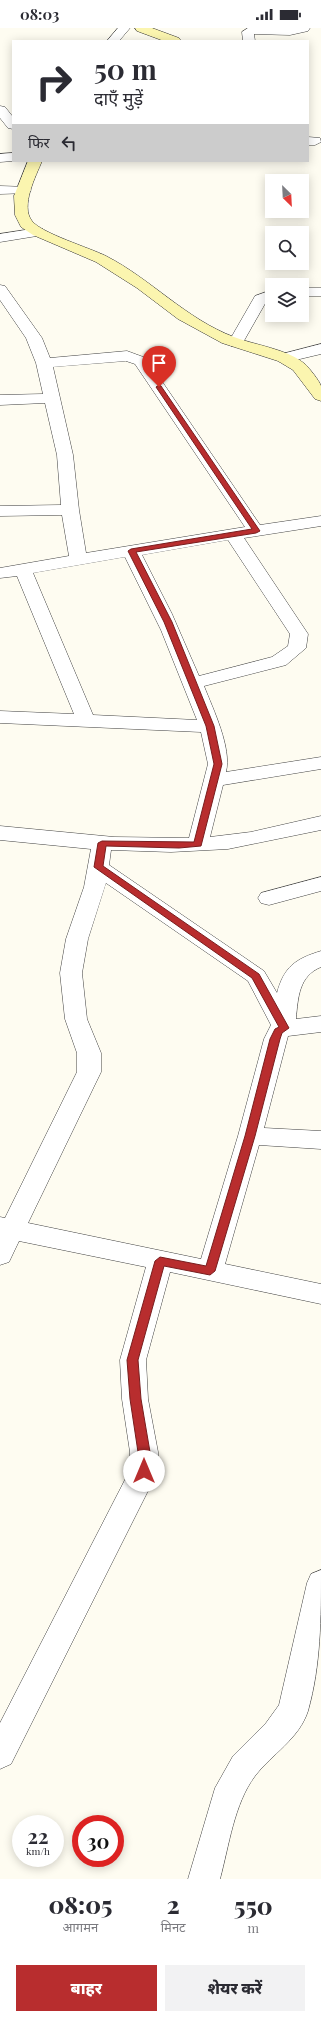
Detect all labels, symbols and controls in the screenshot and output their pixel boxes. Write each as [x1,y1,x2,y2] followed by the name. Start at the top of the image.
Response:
[20,4,59,24] text: 08:03
[94,50,157,87] text: 50 m
[28,56,80,108] icon: right
[94,86,143,110] text: दाएँ मुड़ें
[28,132,50,152] text: फिर
[58,132,80,154] icon: left
[265,174,309,218] north arrow
[265,174,309,322] map controls
[265,226,309,270] button: search
[265,278,309,322] button: layers
[142,346,176,387] pin
[148,352,170,374] icon: arrive
[123,1450,165,1492] position arrow
[72,1815,124,1867] speed limit sign: 30
[28,1822,48,1849] text: 22
[26,1844,50,1858] text: km/h
[48,1888,112,1920] text: 08:05
[167,1888,180,1920] text: 2
[234,1889,273,1921] text: 550
[63,1918,98,1935] text: आगमन
[161,1918,186,1935] text: मिनट
[248,1919,259,1936] text: m
[16,1965,157,2011] button: बाहर
[165,1965,305,2011] button: शेयर करें

